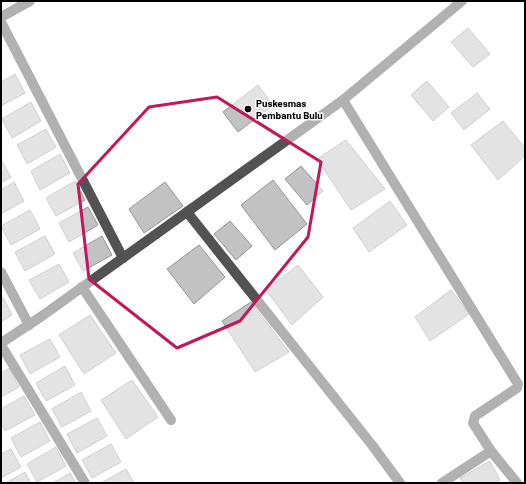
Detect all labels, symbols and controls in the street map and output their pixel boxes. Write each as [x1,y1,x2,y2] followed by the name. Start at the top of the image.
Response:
[256,97,323,121] place label: Puskesmas Pembantu Bulu
[243,104,253,114] marker: Puskesmas Pembantu Bulu

